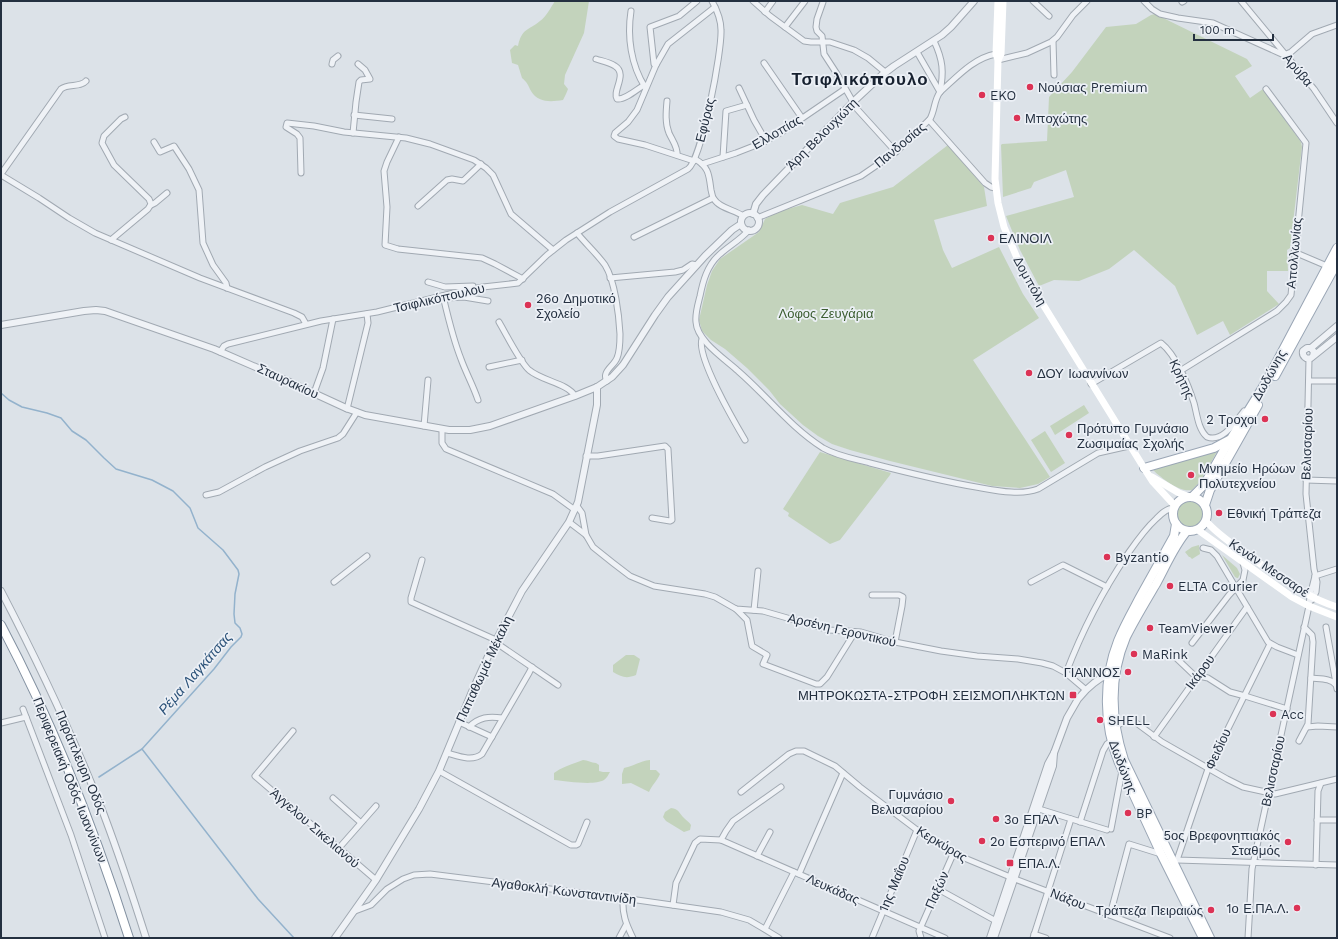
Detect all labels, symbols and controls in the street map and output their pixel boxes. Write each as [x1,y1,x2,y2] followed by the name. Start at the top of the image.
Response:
[1194,16,1273,42] scale bar
[1200,23,1235,37] text: 100 m
[1280,51,1316,90] street label: Αρύβα
[791,69,929,89] district label: Τσιφλικόπουλο
[1038,80,1148,95] place label: Νούσιας Premium
[1025,82,1035,92] marker: Νούσιας Premium
[990,88,1016,103] place label: EKO
[977,90,987,100] marker: EKO
[783,95,861,173] street label: Άρη Βελουχιώτη
[692,96,718,144] street label: Εφύρας
[1025,111,1087,126] place label: Μποχώτης
[749,112,805,152] street label: Ελλοπίας
[1012,113,1022,123] marker: Μποχώτης
[871,119,929,171] street label: Πανδοσίας
[1283,217,1305,289] street label: Απολλωνίας
[999,231,1052,246] place label: ΕΛΙΝΟΙΛ
[986,233,996,243] marker: ΕΛΙΝΟΙΛ
[1010,254,1050,308] street label: Δομπόλη
[392,280,486,316] street label: Τσιφλικόπουλου
[536,291,616,321] place label: 26ο Δημοτικό Σχολείο
[523,300,533,310] marker: 26ο Δημοτικό Σχολείο
[779,306,874,321] park label: Λόφος Ζευγάρια
[1249,347,1289,403] street label: Δωδώνης
[1166,357,1198,401] street label: Κρήτης
[255,360,321,402] street label: Σταυρακίου
[1037,366,1129,381] place label: ΔΟΥ Ιωαννίνων
[1024,368,1034,378] marker: ΔΟΥ Ιωαννίνων
[1298,408,1316,480] street label: Βελισσαρίου
[1206,412,1257,427] place label: 2 Τροχοι
[1260,414,1270,424] marker: 2 Τροχοι
[1077,421,1189,451] place label: Πρότυπο Γυμνάσιο Ζωσιμαίας Σχολής
[1064,430,1074,440] marker: Πρότυπο Γυμνάσιο Ζωσιμαίας Σχολής
[1199,461,1296,491] place label: Μνημείο Ηρώων Πολυτεχνείου
[1186,470,1196,480] marker: Μνημείο Ηρώων Πολυτεχνείου
[1227,506,1322,521] place label: Εθνική Τράπεζα
[1214,508,1224,518] marker: Εθνική Τράπεζα
[1226,536,1312,600] street label: Κενάν Μεσσαρέ
[1115,550,1169,565] place label: Byzantio
[1102,552,1112,562] marker: Byzantio
[1178,579,1258,594] place label: ELTA Courier
[1165,581,1175,591] marker: ELTA Courier
[786,610,898,650] street label: Αρσένη Γεροντικού
[453,613,515,725] street label: Παπαθωμά Μέκαλη
[1158,621,1234,636] place label: TeamViewer
[1145,623,1155,633] marker: TeamViewer
[155,628,235,718] water label: Ρέμα Λαγκάτσας
[1142,647,1188,662] place label: MaRink
[1129,649,1139,659] marker: MaRink
[1182,652,1218,692] street label: Ικάρου
[1064,665,1120,680] place label: ΓΙΑΝΝΟΣ
[1123,667,1133,677] marker: ΓΙΑΝΝΟΣ
[798,688,1065,703] place label: ΜΗΤΡΟΚΩΣΤΑ-ΣΤΡΟΦΗ ΣΕΙΣΜΟΠΛΗΚΤΩΝ
[1068,690,1078,700] marker: ΜΗΤΡΟΚΩΣΤΑ-ΣΤΡΟΦΗ ΣΕΙΣΜΟΠΛΗΚΤΩΝ
[30,695,110,865] street label: Περιφερειακή Οδός Ιωαννίνων
[1281,707,1304,722] place label: Acc
[52,708,110,816] street label: Παράπλευρη Οδός
[1268,709,1278,719] marker: Acc
[1108,713,1150,728] place label: SHELL
[1095,715,1105,725] marker: SHELL
[1202,726,1234,772] street label: Φειδίου
[1258,734,1288,808] street label: Βελισσαρίου
[1106,738,1140,796] street label: Δωδώνης
[267,785,363,871] street label: Άγγελου Σικελιανού
[871,787,943,817] place label: Γυμνάσιο Βελισσαρίου
[946,796,956,806] marker: Γυμνάσιο Βελισσαρίου
[1136,806,1152,821] place label: BP
[1123,808,1133,818] marker: BP
[1004,812,1059,827] place label: 3ο ΕΠΑΛ
[991,814,1001,824] marker: 3ο ΕΠΑΛ
[914,823,970,865] street label: Κερκύρας
[1163,828,1280,858] place label: 5ος Βρεφονηπιακός Σταθμός
[990,834,1105,849] place label: 2ο Εσπερινό ΕΠΑΛ
[977,836,987,846] marker: 2ο Εσπερινό ΕΠΑΛ
[1283,837,1293,847] marker: 5ος Βρεφονηπιακός Σταθμός
[876,854,912,914] street label: 1ης Μαΐου
[1018,856,1060,871] place label: ΕΠΑ.Λ.
[1005,858,1015,868] marker: ΕΠΑ.Λ.
[922,869,952,911] street label: Παξών
[804,871,862,907] street label: Λευκάδας
[491,875,637,907] street label: Αγαθοκλή Κωνσταντινίδη
[1048,885,1088,913] street label: Νάξου
[1226,901,1289,916] place label: 1ο Ε.ΠΑ.Λ.
[1096,903,1203,918] place label: Τράπεζα Πειραιώς
[1292,903,1302,913] marker: 1ο Ε.ΠΑ.Λ.
[1206,905,1216,915] marker: Τράπεζα Πειραιώς

